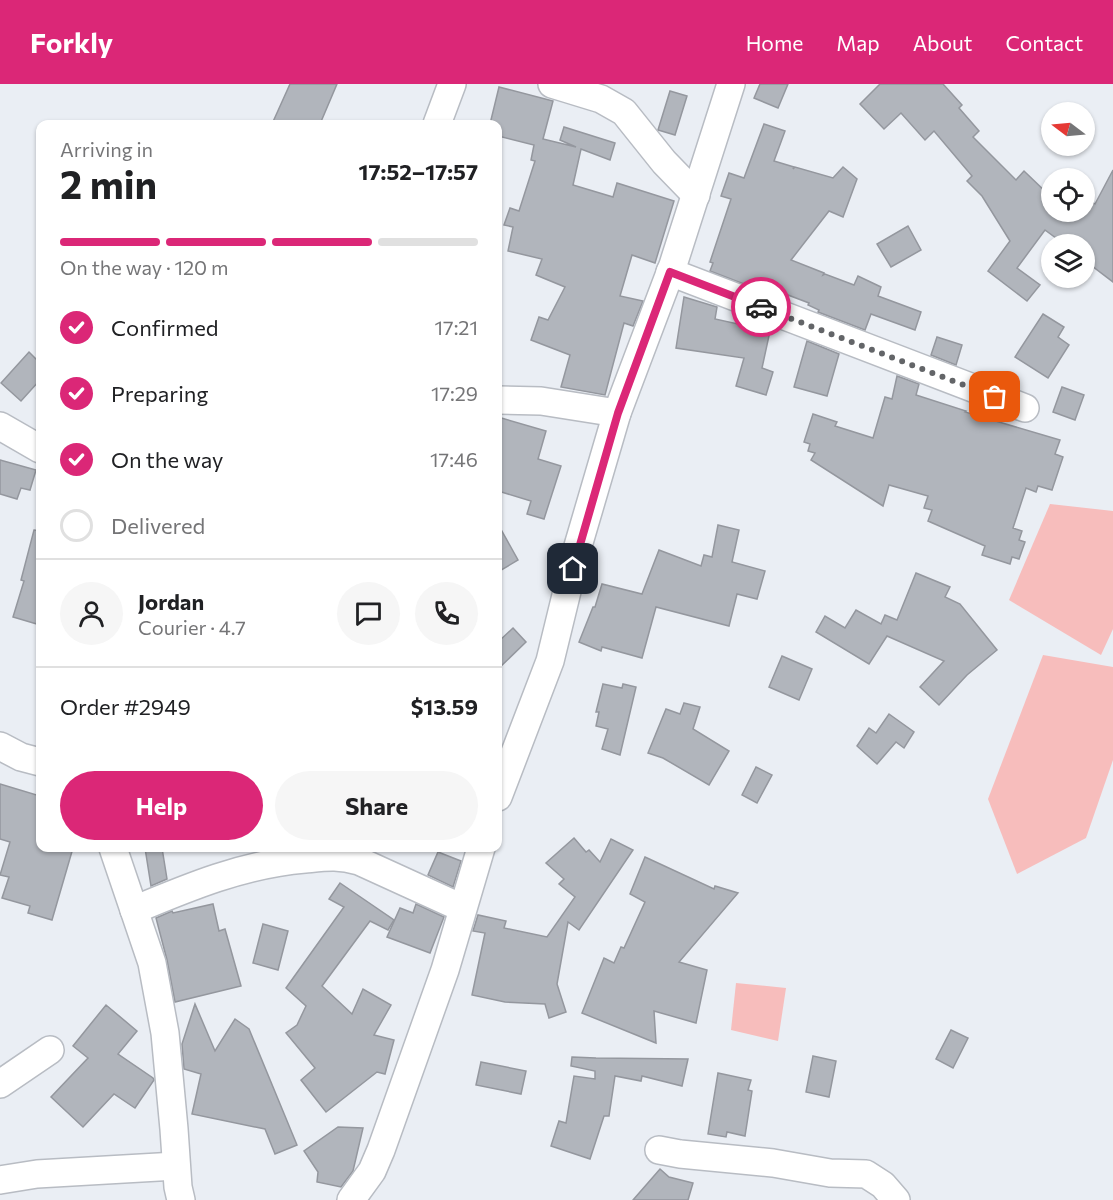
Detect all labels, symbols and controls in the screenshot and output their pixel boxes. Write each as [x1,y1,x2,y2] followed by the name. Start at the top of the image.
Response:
[30,25,113,59] text: Forkly
[746,30,803,55] text: Home
[836,30,880,55] text: Map
[913,30,972,55] text: About
[1005,30,1083,55] text: Contact
[1041,102,1095,156] north arrow
[1041,102,1095,288] map controls
[60,137,153,161] text: Arriving in
[359,158,478,185] text: 17:52–17:57
[60,159,157,207] text: 2 min
[1041,168,1095,222] button: locate
[1041,234,1095,288] button: layers
[60,255,228,279] text: On the way · 120 m
[731,277,791,337] courier
[745,291,778,324] icon: car
[60,311,93,344] icon: check
[111,314,218,341] text: Confirmed
[435,315,478,339] text: 17:21
[969,371,1020,422] pin
[60,377,93,410] icon: check
[111,380,208,407] text: Preparing
[978,380,1011,413] icon: bag
[431,381,478,405] text: 17:29
[60,443,93,476] icon: check
[111,446,223,473] text: On the way
[430,447,478,471] text: 17:46
[111,512,205,539] text: Delivered
[547,543,598,594] pin
[556,552,589,585] icon: home
[60,582,123,645] button: person
[337,582,400,645] button: chat
[415,582,478,645] button: phone
[138,588,204,615] text: Jordan
[138,615,246,639] text: Courier · 4.7
[60,693,191,720] text: Order #2949
[411,693,478,720] text: $13.59
[60,771,263,840] button: Help
[275,771,478,840] button: Share

